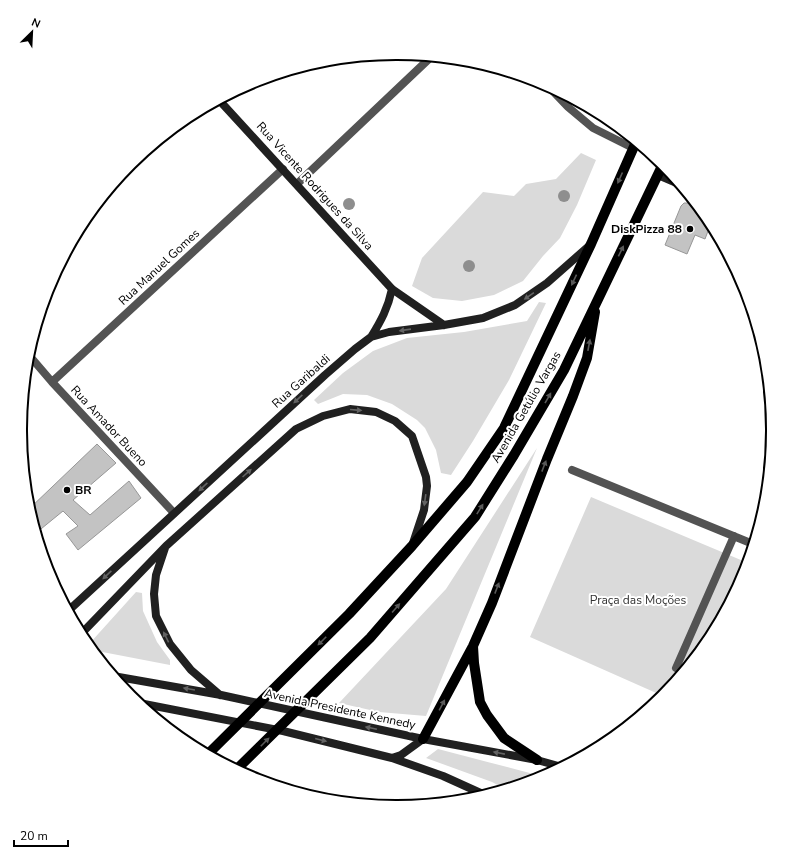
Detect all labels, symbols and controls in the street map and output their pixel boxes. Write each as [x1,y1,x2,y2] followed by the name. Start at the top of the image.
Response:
[12,12,52,52] north arrow
[29,15,43,32] text: N
[253,118,377,254] street label: Rua Vicente Rodrigues da Silva
[617,172,623,184] one-way arrow
[611,221,682,237] place label: DiskPizza 88
[685,224,695,234] marker: DiskPizza 88
[115,225,203,309] street label: Rua Manuel Gomes
[618,245,624,256] one-way arrow
[571,274,577,285] one-way arrow
[523,292,534,300] one-way arrow
[399,327,411,333] one-way arrow
[586,338,592,351] one-way arrow
[487,348,565,466] street label: Avenida Getúlio Vargas
[269,351,333,411] street label: Rua Garibaldi
[67,382,151,470] street label: Rua Amador Bueno
[544,392,551,404] one-way arrow
[294,394,303,403] one-way arrow
[350,406,362,413] one-way arrow
[541,460,547,472] one-way arrow
[242,468,252,477] one-way arrow
[75,482,92,498] place label: BR
[198,482,208,492] one-way arrow
[62,485,72,495] marker: BR
[422,494,428,506] one-way arrow
[476,504,484,514] one-way arrow
[102,570,112,580] one-way arrow
[495,581,501,593] one-way arrow
[590,592,686,608] park label: Praça das Moções
[391,603,400,613] one-way arrow
[163,631,169,642] one-way arrow
[317,636,327,646] one-way arrow
[263,685,418,733] street label: Avenida Presidente Kennedy
[183,686,195,692] one-way arrow
[438,699,445,711] one-way arrow
[365,724,377,730] one-way arrow
[260,737,270,747] one-way arrow
[315,738,327,744] one-way arrow
[493,750,505,756] one-way arrow
[14,822,68,848] scale bar
[20,828,48,844] text: 20 m

